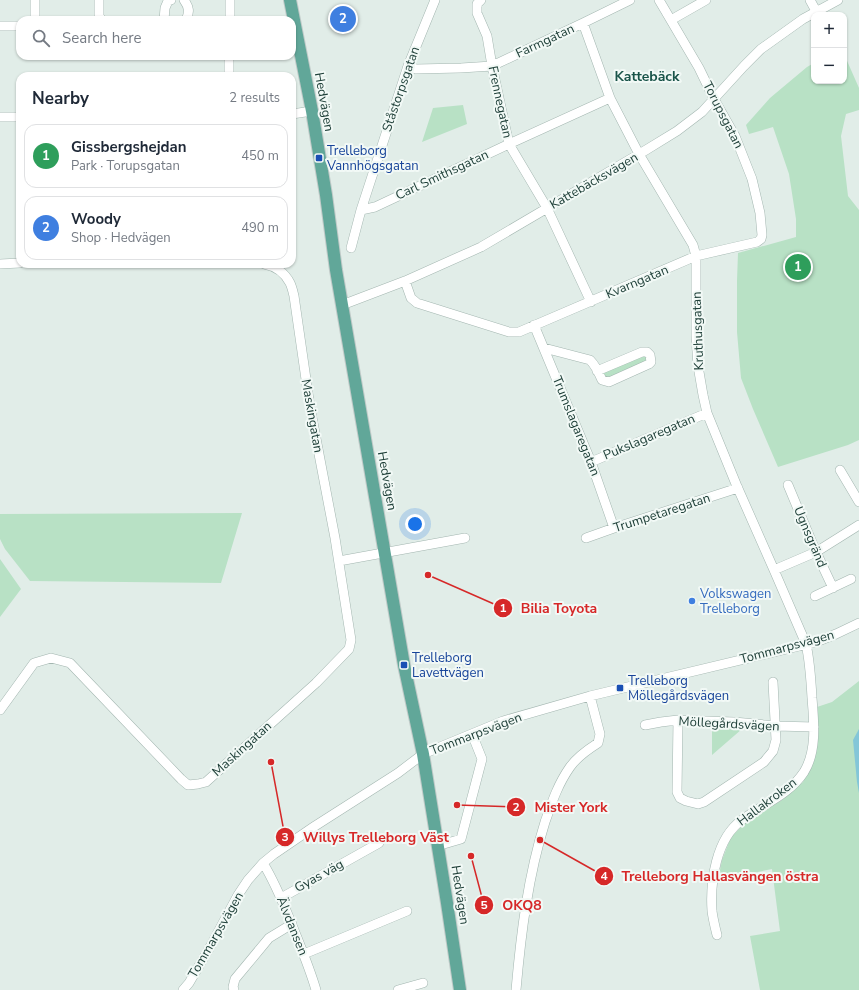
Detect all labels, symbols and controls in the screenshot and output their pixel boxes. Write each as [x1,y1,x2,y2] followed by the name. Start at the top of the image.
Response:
[330,4,356,34] pin: 2
[811,12,847,84] map controls
[811,12,847,48] button: +
[16,16,296,60] search box
[513,20,577,62] street label: Farmgatan
[30,27,52,49] icon: search
[62,28,142,48] text: Search here
[378,44,424,134] street label: Ståstorpsgatan
[811,48,847,84] button: −
[484,64,516,140] street label: Frennegatan
[614,67,680,86] district label: Kattebäck
[310,71,338,133] street label: Hedvägen
[698,78,748,152] street label: Torupsgatan
[32,87,89,110] text: Nearby
[229,89,280,107] text: 2 results
[71,137,187,157] text: Gissbergshejdan
[326,142,419,175] place label: Trelleborg Vannhögsgatan
[392,146,492,204] street label: Carl Smithsgatan
[42,147,50,165] text: 1
[241,147,279,165] text: 450 m
[547,148,641,214] street label: Kattebäcksvägen
[314,153,324,163] marker: Trelleborg Vannhögsgatan
[71,157,180,175] text: Park · Torupsgatan
[71,209,121,229] text: Woody
[42,219,50,237] text: 2
[241,219,279,237] text: 490 m
[71,229,171,247] text: Shop · Hedvägen
[785,252,811,282] pin: 1
[603,261,671,303] street label: Kvarngatan
[688,291,708,371] street label: Kruthusgatan
[548,373,604,479] street label: Trumslagaregatan
[297,378,327,454] street label: Maskingatan
[600,410,698,464] street label: Pukslagaregatan
[373,450,401,512] street label: Hedvägen
[611,489,713,537] street label: Trumpetaregatan
[789,504,831,570] street label: Ugnsgränd
[405,514,425,534] your location
[699,585,771,618] place label: Volkswagen Trelleborg
[493,595,606,621] callout: Bilia Toyota
[687,596,697,606] marker: Volkswagen Trelleborg
[521,599,597,618] text: Bilia Toyota
[499,600,507,616] text: 1
[738,626,836,668] street label: Tommarpsvägen
[412,649,484,682] place label: Trelleborg Lavettvägen
[399,660,409,670] marker: Trelleborg Lavettvägen
[628,672,729,705] place label: Trelleborg Möllegårdsvägen
[615,683,625,693] marker: Trelleborg Möllegårdsvägen
[428,708,524,760] street label: Tommarpsvägen
[678,712,780,736] street label: Möllegårdsvägen
[208,717,276,781] street label: Maskingatan
[734,774,800,830] street label: Hallakroken
[506,794,616,820] callout: Mister York
[534,798,608,817] text: Mister York
[512,799,520,815] text: 2
[275,824,457,850] callout: Willys Trelleborg Väst
[303,828,450,847] text: Willys Trelleborg Väst
[281,829,289,845] text: 3
[291,855,347,897] street label: Gyas väg
[594,863,827,889] callout: Trelleborg Hallasvängen östra
[446,864,474,926] street label: Hedvägen
[621,867,819,886] text: Trelleborg Hallasvängen östra
[600,868,608,884] text: 4
[184,889,248,981] street label: Tommarpsvägen
[474,892,549,918] callout: OKQ8
[272,893,313,958] street label: Älvdansen
[502,896,542,915] text: OKQ8
[480,897,488,913] text: 5

